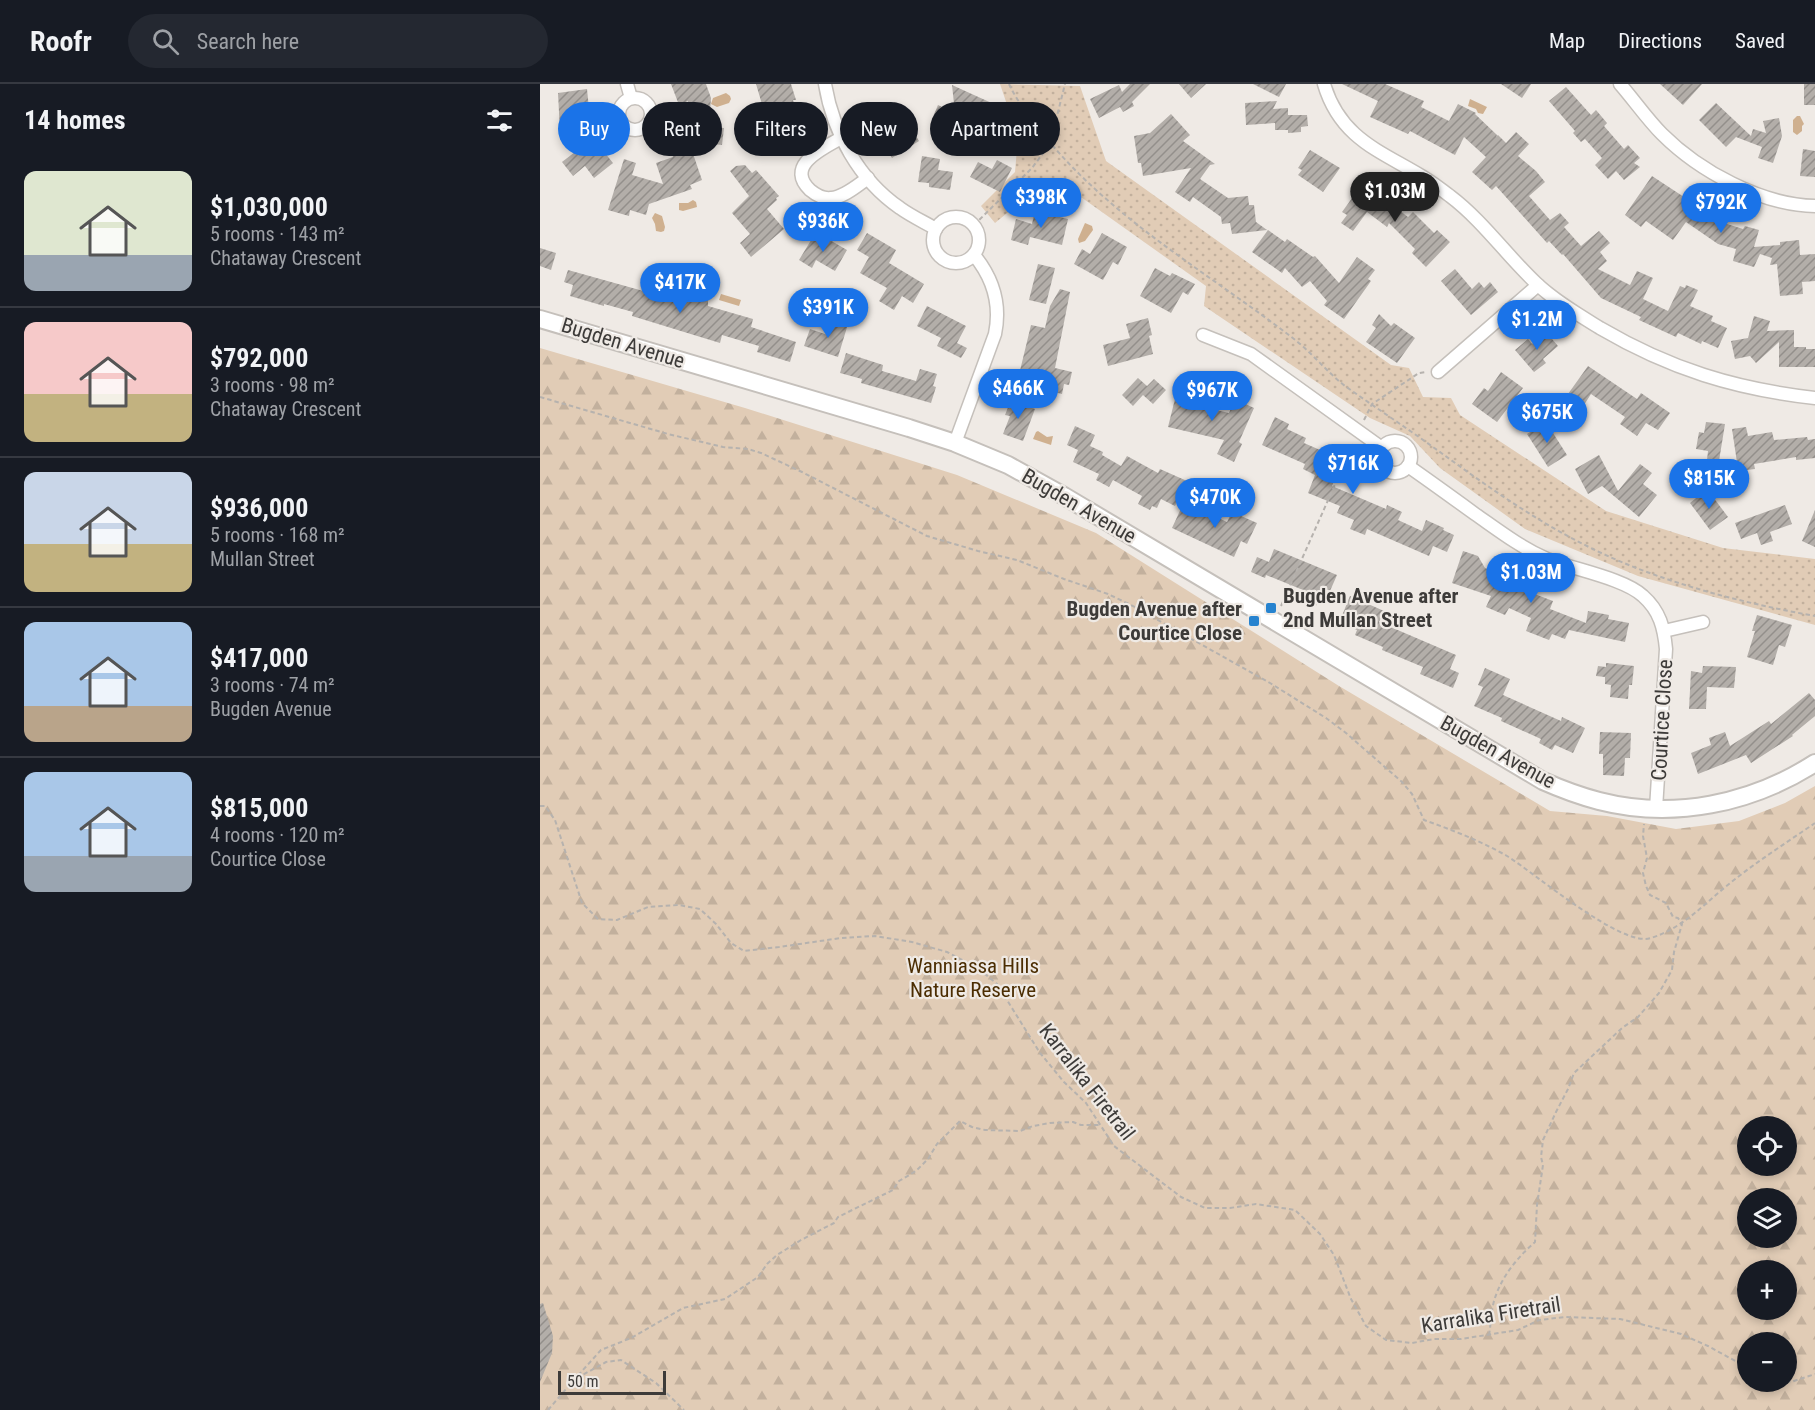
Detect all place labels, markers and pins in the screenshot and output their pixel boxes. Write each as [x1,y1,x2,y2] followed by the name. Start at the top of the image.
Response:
[1346,172,1444,223] pin: $1.03M
[999,178,1083,229] pin: $398K
[1679,183,1763,234] pin: $792K
[781,202,865,253] pin: $936K
[638,263,722,314] pin: $417K
[786,288,870,339] pin: $391K
[1495,300,1579,351] pin: $1.2M
[976,369,1060,420] pin: $466K
[1170,371,1254,422] pin: $967K
[1505,393,1589,444] pin: $675K
[1311,444,1395,495] pin: $716K
[1667,459,1751,510] pin: $815K
[1173,478,1257,529] pin: $470K
[1482,553,1580,604] pin: $1.03M
[1283,584,1458,632] place label: Bugden Avenue after 2nd Mullan Street
[1067,597,1242,645] place label: Bugden Avenue after Courtice Close
[1264,601,1278,615] marker: Bugden Avenue after 2nd Mullan Street
[1247,614,1261,628] marker: Bugden Avenue after Courtice Close

